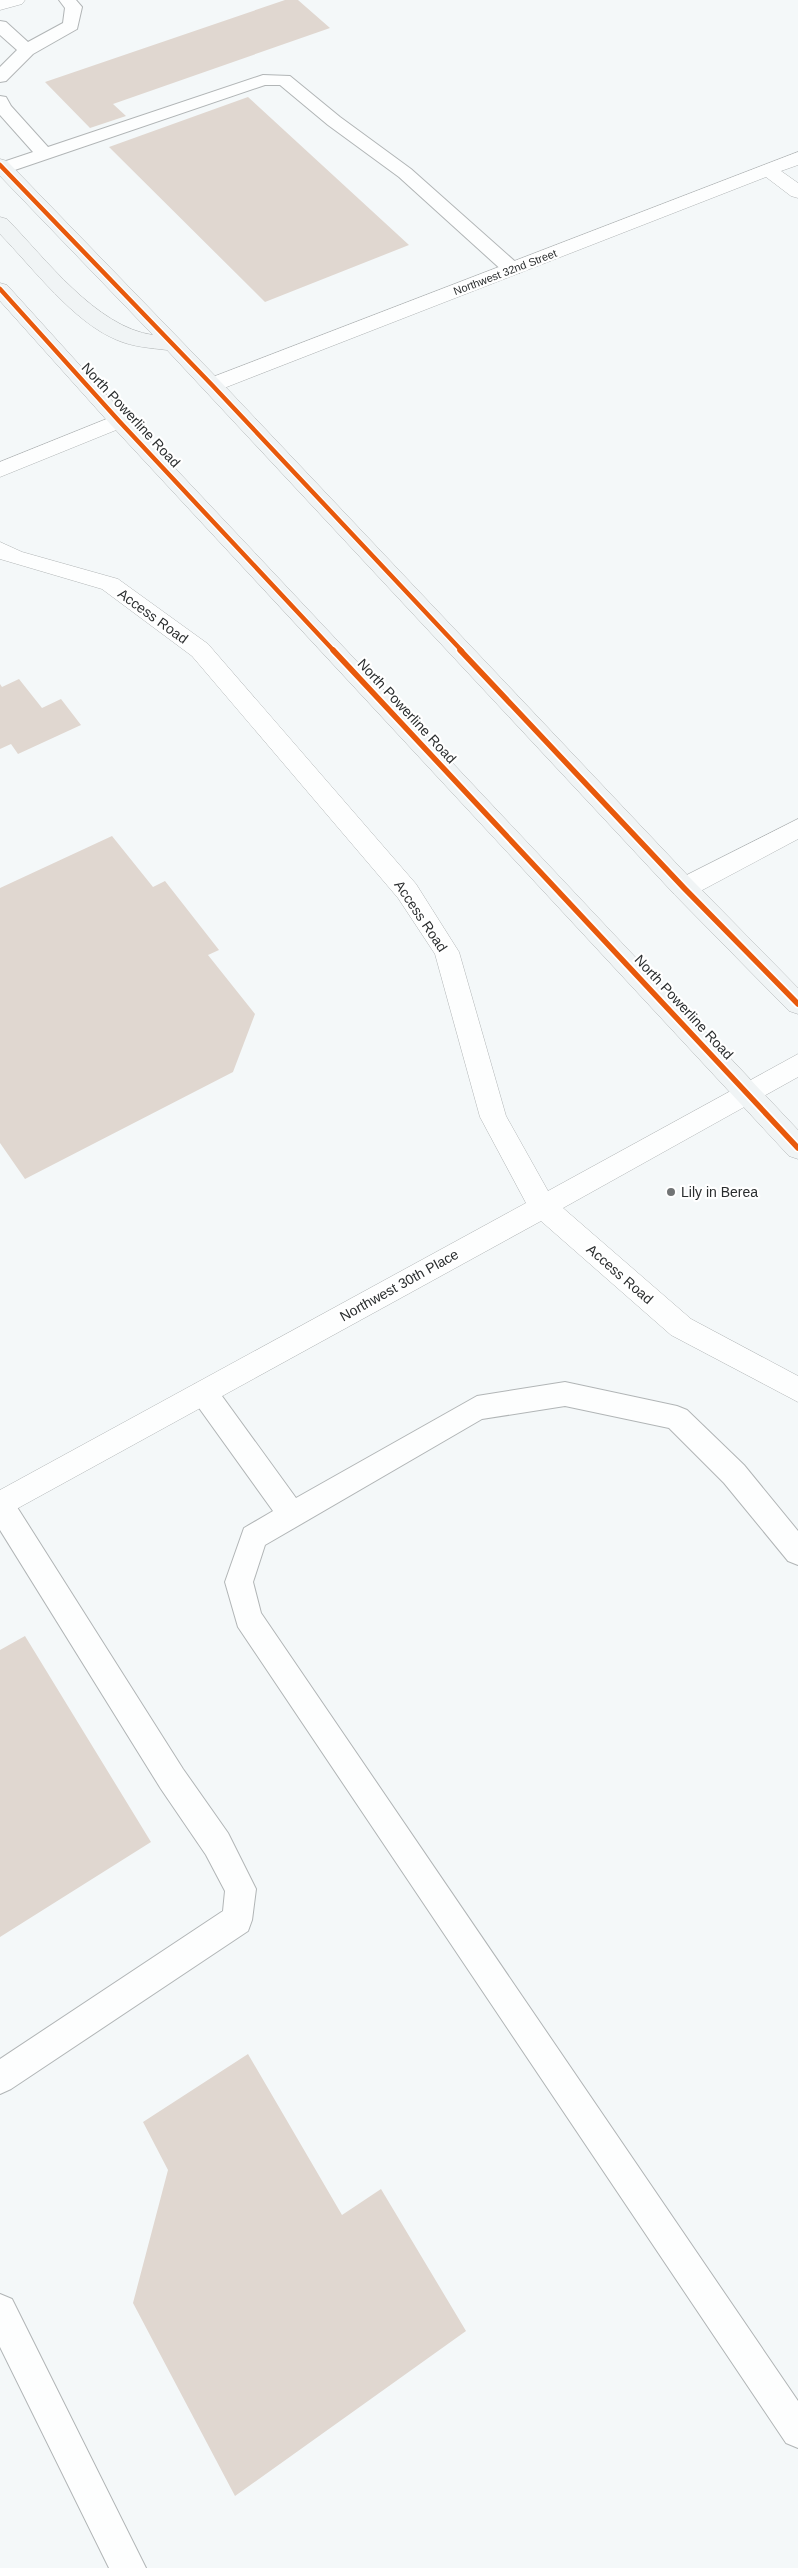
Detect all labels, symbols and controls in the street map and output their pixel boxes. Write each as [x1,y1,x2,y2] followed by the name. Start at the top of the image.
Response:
[452,247,558,297] street label: Northwest 32nd Street
[78,359,184,471] street label: North Powerline Road
[115,585,191,647] street label: Access Road
[354,655,460,767] street label: North Powerline Road
[391,877,451,955] street label: Access Road
[631,951,737,1063] street label: North Powerline Road
[681,1184,758,1200] place label: Lily in Berea
[665,1186,677,1198] marker: Lily in Berea
[584,1241,656,1307] street label: Access Road
[337,1246,461,1324] street label: Northwest 30th Place

